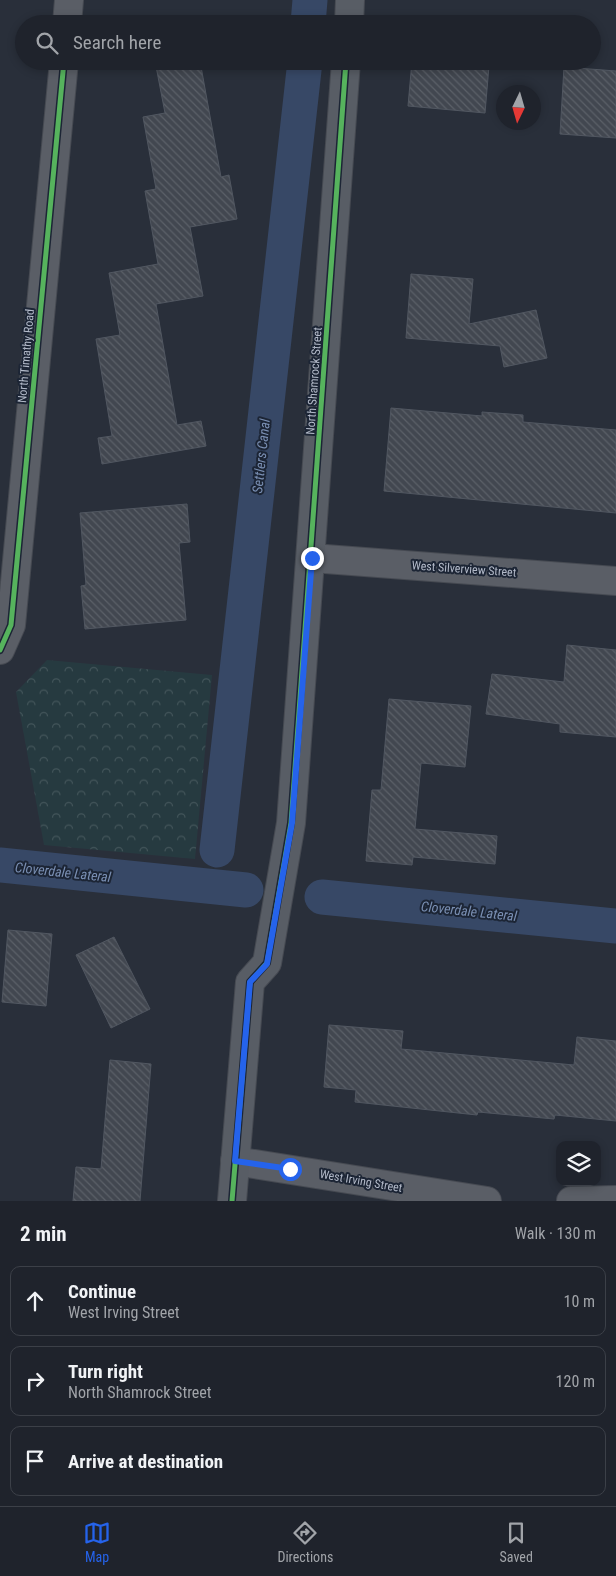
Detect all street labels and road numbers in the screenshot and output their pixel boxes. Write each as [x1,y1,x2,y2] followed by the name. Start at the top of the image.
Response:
[15,308,37,404] street label: North Timathy Road
[303,326,325,435] street label: North Shamrock Street
[411,558,517,580] street label: West Silverview Street
[319,1167,404,1195] street label: West Irving Street

